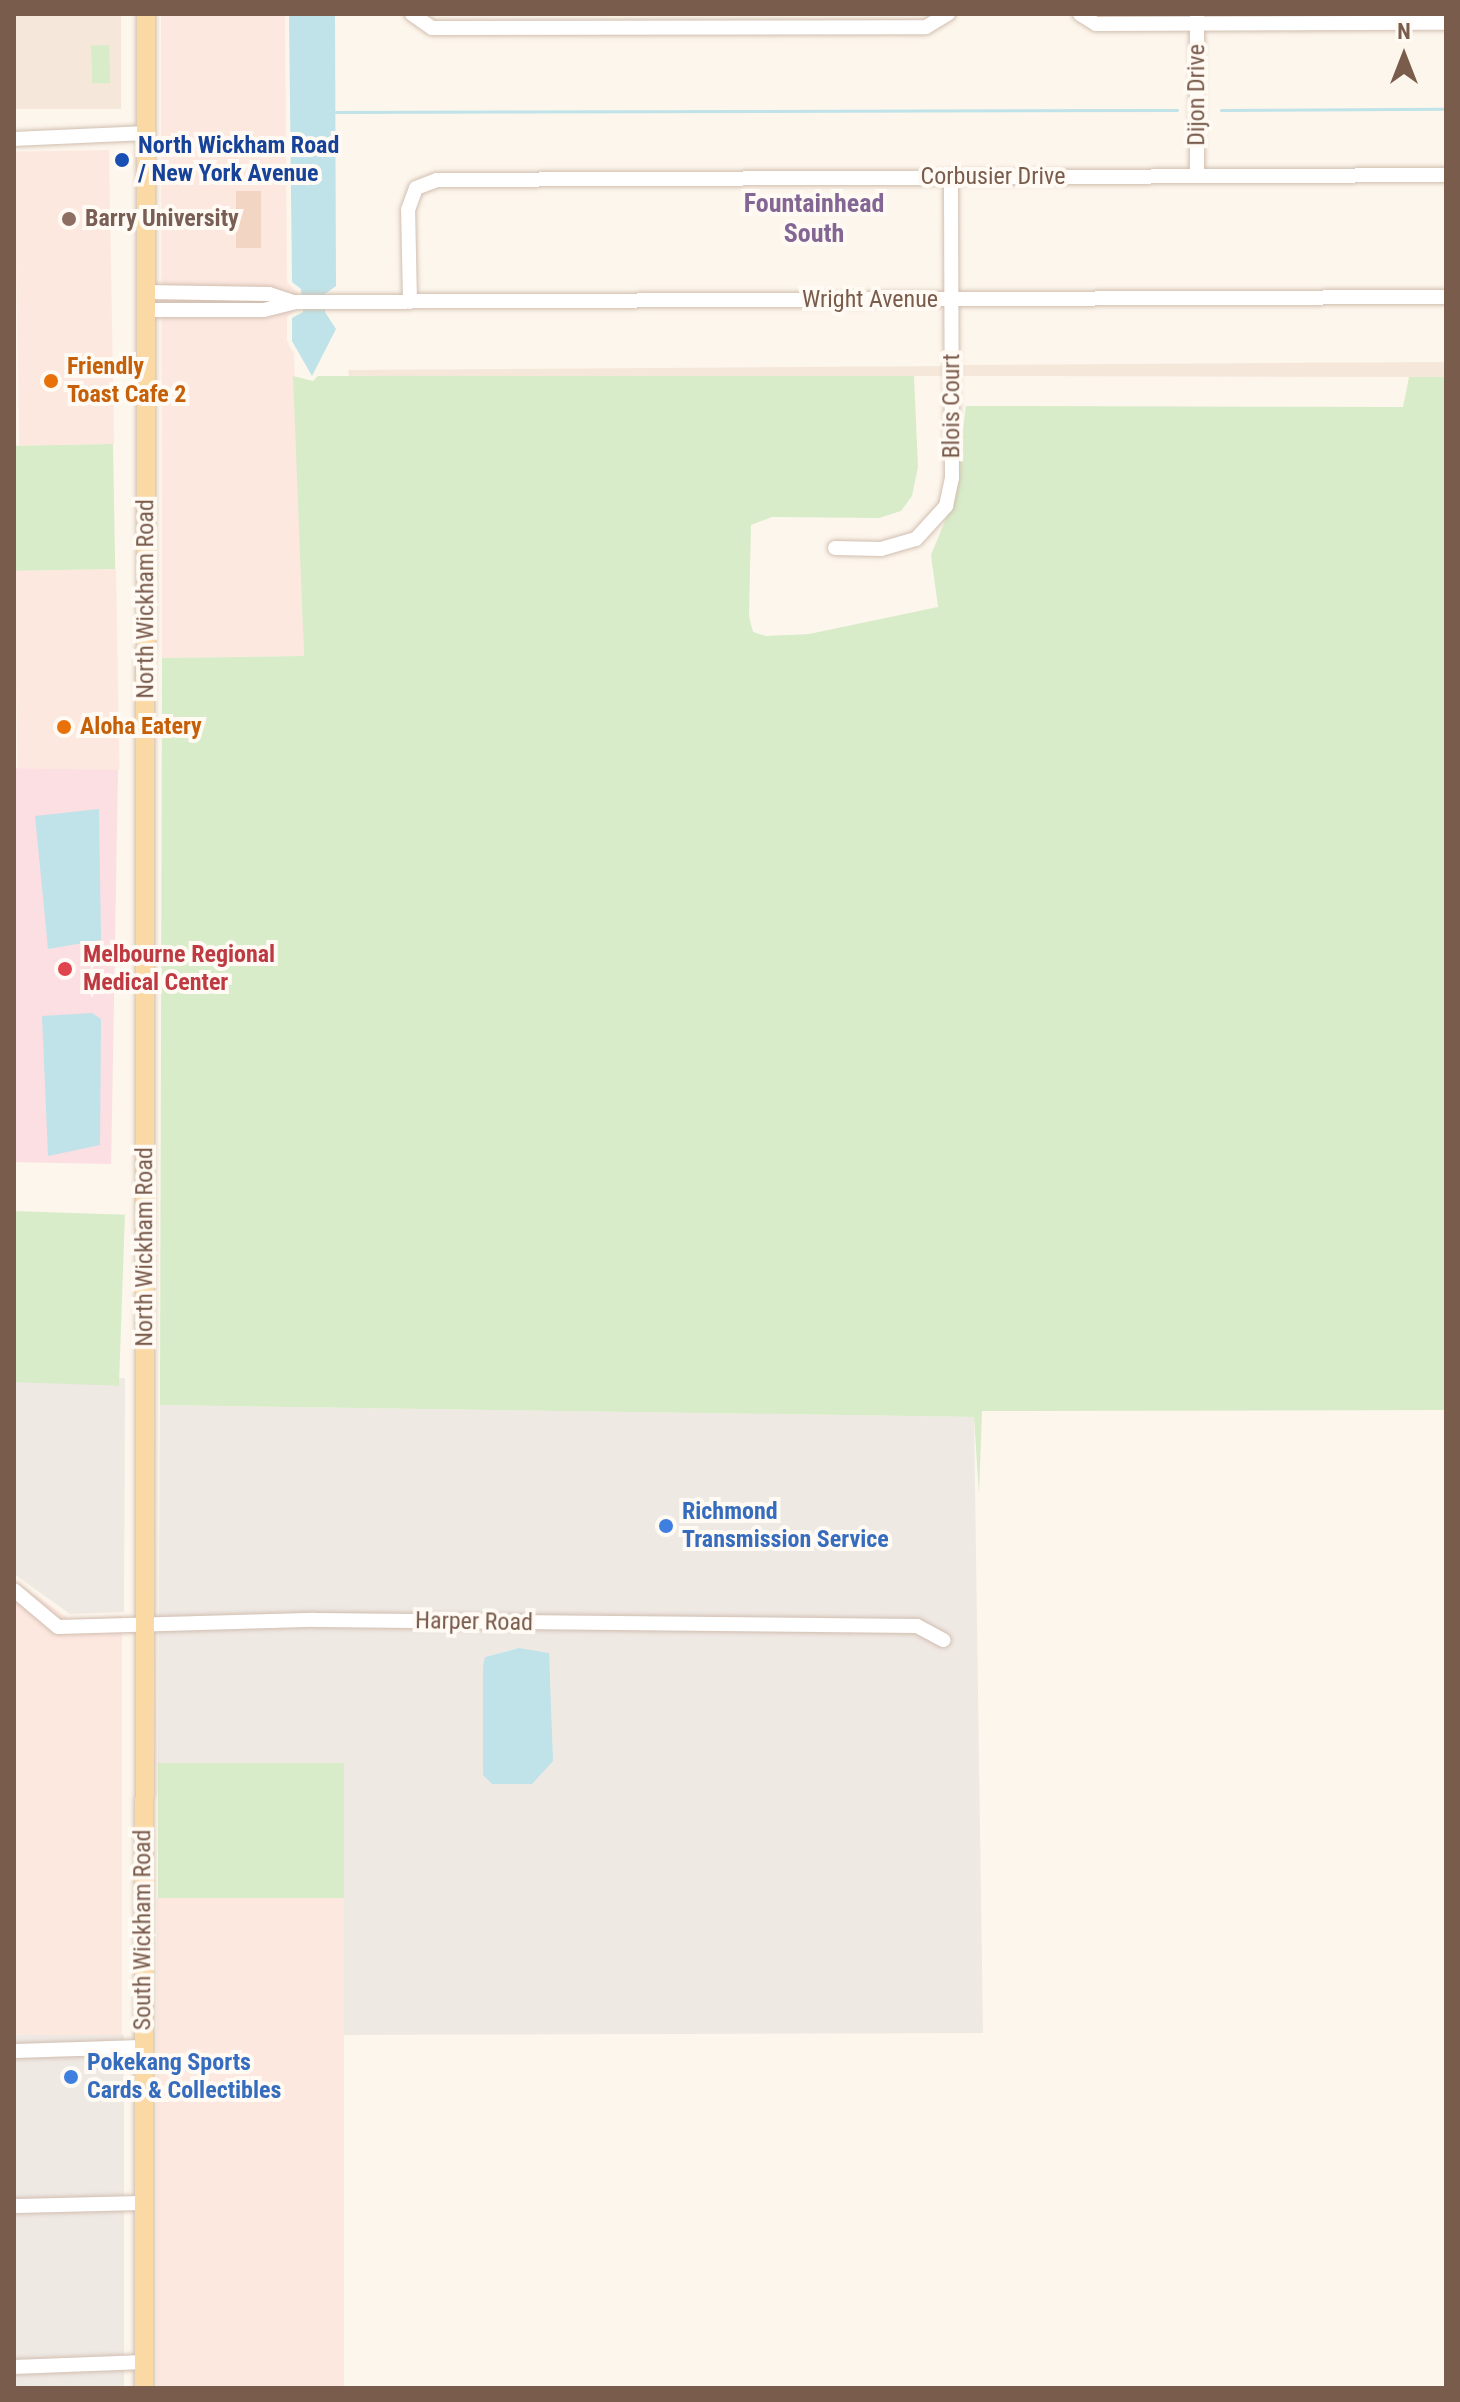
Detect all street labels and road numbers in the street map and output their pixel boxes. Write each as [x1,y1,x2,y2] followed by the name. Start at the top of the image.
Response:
[1183,44,1211,146] street label: Dijon Drive
[921,163,1065,191] street label: Corbusier Drive
[802,286,938,314] street label: Wright Avenue
[938,354,966,458] street label: Blois Court
[132,499,160,699] street label: North Wickham Road
[131,1147,159,1347] street label: North Wickham Road
[415,1607,533,1637] street label: Harper Road
[129,1830,157,2030] street label: South Wickham Road

